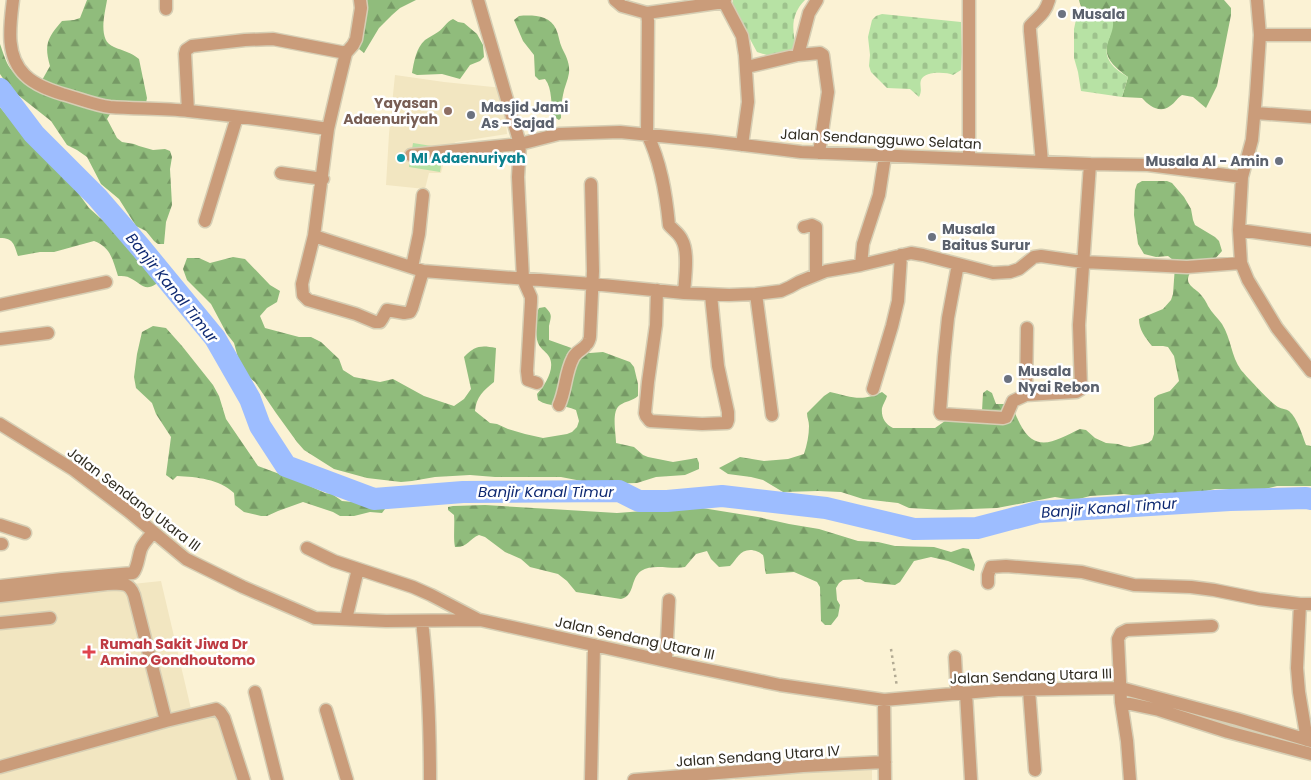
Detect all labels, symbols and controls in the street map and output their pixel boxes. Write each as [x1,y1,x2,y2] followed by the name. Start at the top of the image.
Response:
[1072,4,1125,24] place label: Musala
[1056,8,1068,20] marker: Musala
[343,93,438,129] place label: Yayasan Adaenuriyah
[481,97,568,133] place label: Masjid Jami As - Sajad
[442,105,454,117] marker: Yayasan Adaenuriyah
[465,109,477,121] marker: Masjid Jami As - Sajad
[780,124,982,154] street label: Jalan Sendangguwo Selatan
[411,148,526,168] place label: MI Adaenuriyah
[1146,151,1269,171] place label: Musala Al - Amin
[395,152,407,164] marker: MI Adaenuriyah
[1273,155,1285,167] marker: Musala Al - Amin
[942,219,1030,255] place label: Musala Baitus Surur
[121,228,224,347] water label: Banjir Kanal Timur
[926,231,938,243] marker: Musala Baitus Surur
[1018,361,1100,397] place label: Musala Nyai Rebon
[1002,373,1014,385] marker: Musala Nyai Rebon
[63,442,205,556] street label: Jalan Sendang Utara III
[478,481,614,502] water label: Banjir Kanal Timur
[1040,492,1178,523] water label: Banjir Kanal Timur
[554,611,716,665] street label: Jalan Sendang Utara III
[100,634,255,670] place label: Rumah Sakit Jiwa Dr Amino Gondhoutomo
[82,645,96,659] marker: Rumah Sakit Jiwa Dr Amino Gondhoutomo
[950,663,1112,689] street label: Jalan Sendang Utara III
[675,740,841,772] street label: Jalan Sendang Utara IV

